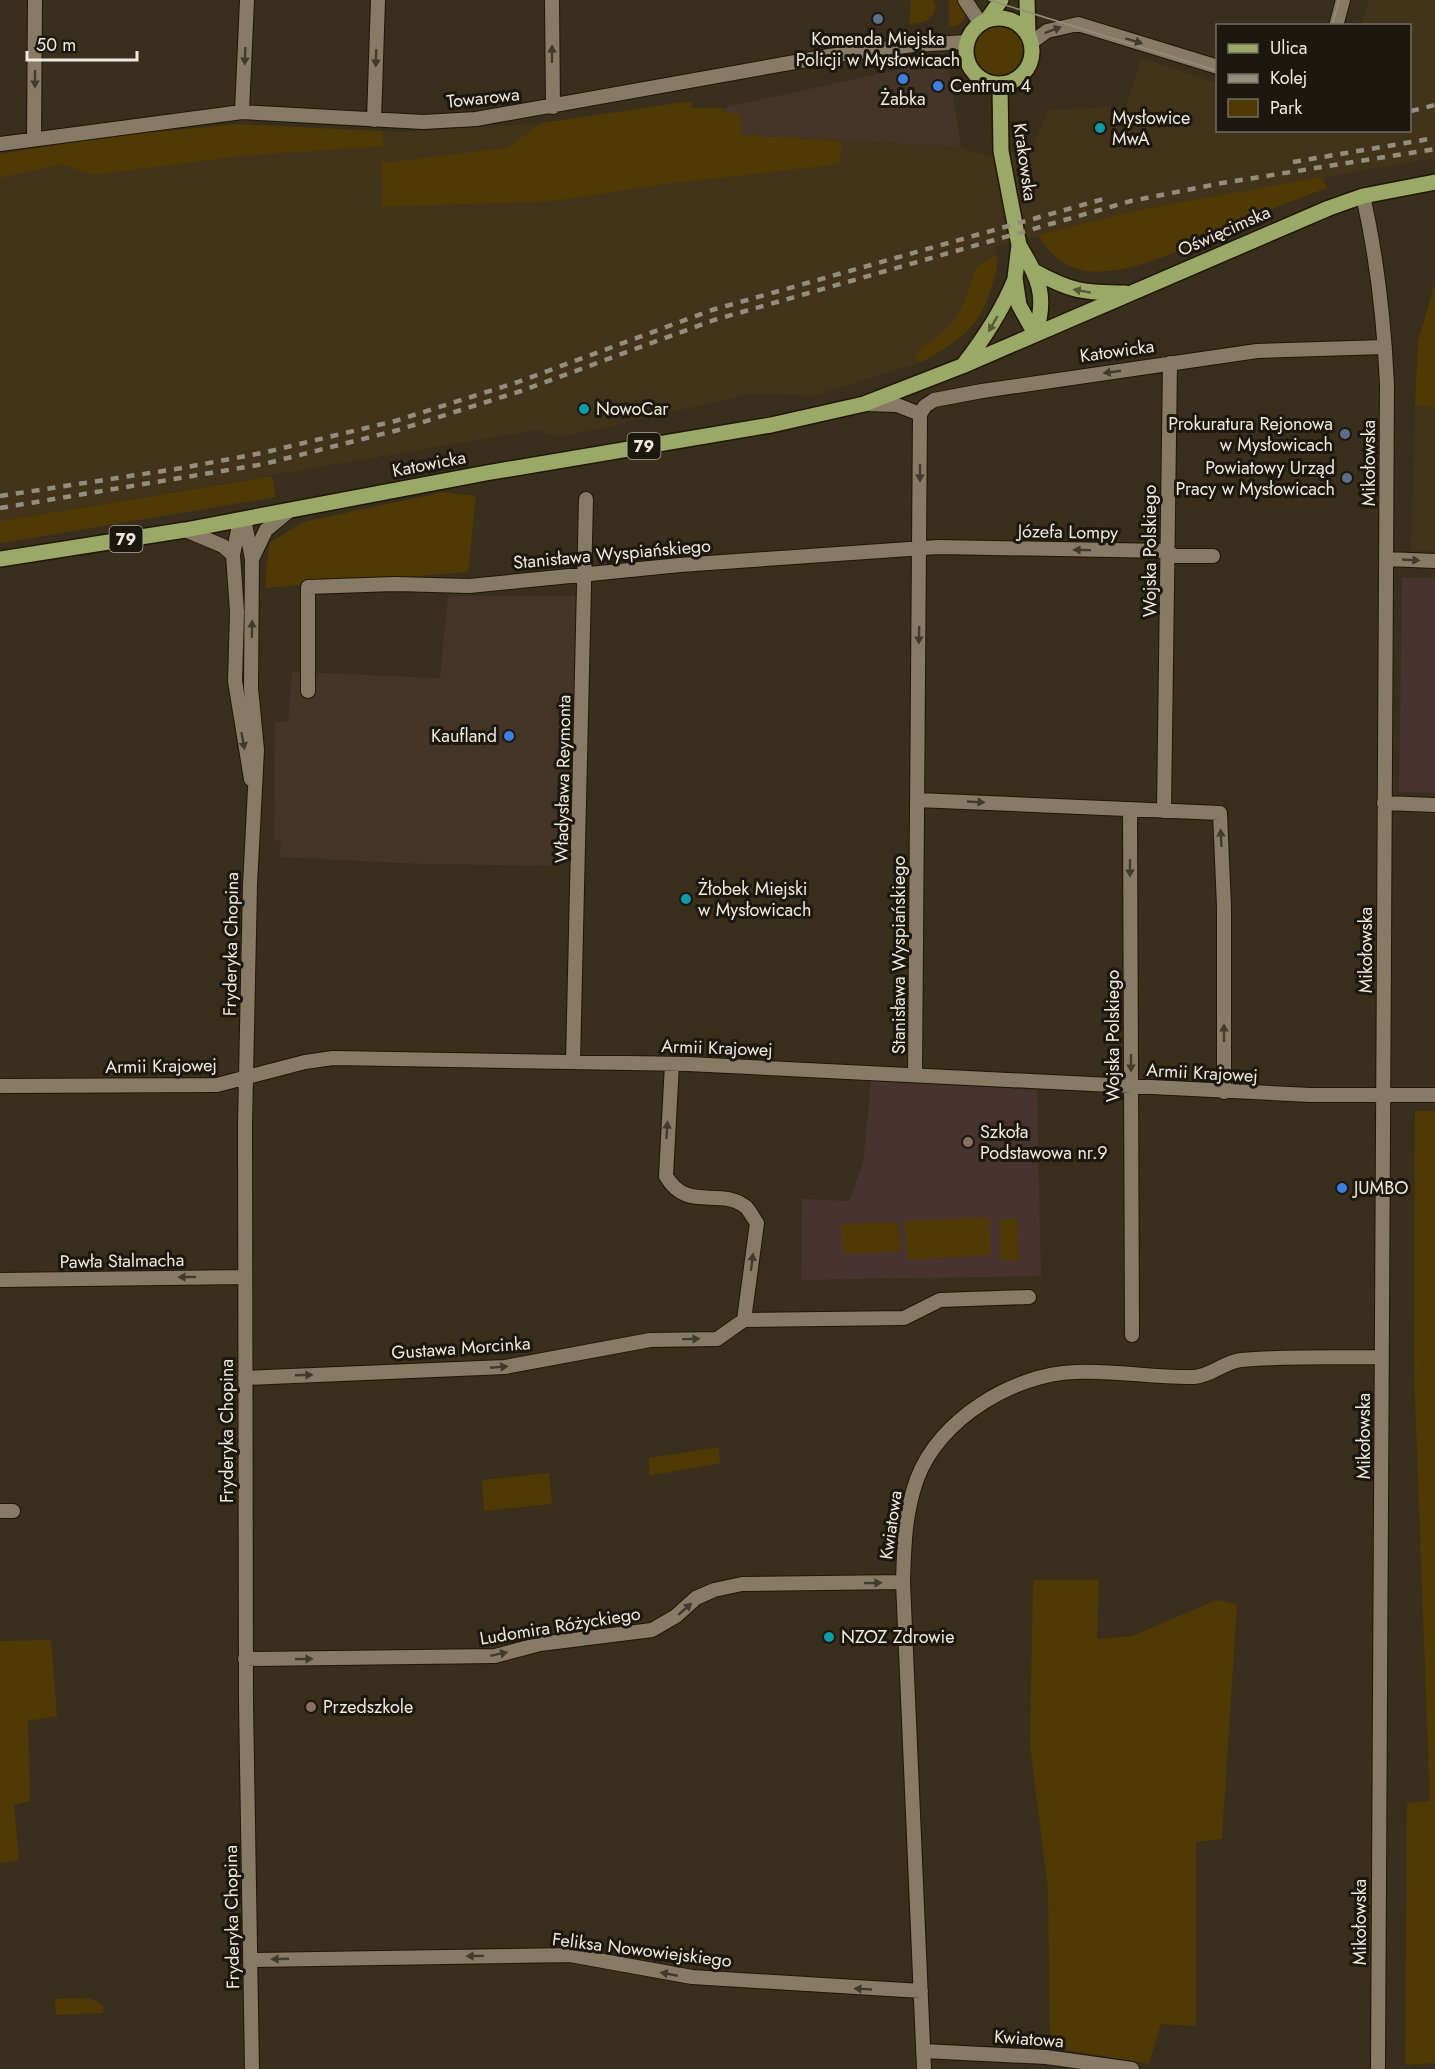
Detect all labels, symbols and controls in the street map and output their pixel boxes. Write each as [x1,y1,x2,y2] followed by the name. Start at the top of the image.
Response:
[871,12,885,26] marker: Komenda Miejska Policji w Mysłowicach
[27,24,136,62] scale bar
[1044,24,1062,34] one-way arrow
[1216,24,1411,132] legend
[796,26,960,73] place label: Komenda Miejska Policji w Mysłowicach
[36,32,76,58] text: 50 m
[1270,35,1307,61] text: Ulica
[1125,37,1143,46] one-way arrow
[547,44,557,63] one-way arrow
[240,47,249,66] one-way arrow
[372,49,381,68] one-way arrow
[1270,65,1307,91] text: Kolej
[30,70,40,89] one-way arrow
[896,72,910,86] marker: Żabka
[950,73,1031,99] place label: Centrum 4
[931,79,945,93] marker: Centrum 4
[445,81,521,115] street label: Towarowa
[880,86,926,112] place label: Żabka
[1270,95,1302,121] text: Park
[1112,105,1190,152] place label: Mysłowice MwA
[1007,121,1043,203] street label: Krakowska
[1093,121,1107,135] marker: Mysłowice MwA
[1174,199,1274,263] street label: Oświęcimska
[1073,286,1092,295] one-way arrow
[988,316,998,333] one-way arrow
[1078,333,1156,369] street label: Katowicka
[1102,367,1121,376] one-way arrow
[596,396,669,422] place label: NowoCar
[577,402,591,416] marker: NowoCar
[1168,411,1333,458] place label: Prokuratura Rejonowa w Mysłowicach
[1356,420,1382,506] street label: Mikołowska
[1338,427,1352,441] marker: Prokuratura Rejonowa w Mysłowicach
[628,433,660,459] road number: 79
[390,444,468,484] street label: Katowicka
[1175,455,1335,502] place label: Powiatowy Urząd Pracy w Mysłowicach
[915,463,925,482] one-way arrow
[1340,471,1354,485] marker: Powiatowy Urząd Pracy w Mysłowicach
[1137,485,1163,617] street label: Wojska Polskiego
[1016,518,1118,546] street label: Józefa Lompy
[110,526,142,552] road number: 79
[512,532,712,576] street label: Stanisława Wyspiańskiego
[1072,545,1091,555] one-way arrow
[1401,555,1420,564] one-way arrow
[247,620,257,639] one-way arrow
[914,625,924,644] one-way arrow
[549,695,577,863] street label: Władysława Reymonta
[431,723,497,749] place label: Kaufland
[502,729,516,743] marker: Kaufland
[239,732,248,751] one-way arrow
[966,798,985,807] one-way arrow
[1217,829,1226,848] one-way arrow
[886,856,912,1054] street label: Stanisława Wyspiańskiego
[1125,858,1135,877] one-way arrow
[217,872,245,1016] street label: Fryderyka Chopina
[698,876,811,923] place label: Żłobek Miejski w Mysłowicach
[679,892,693,906] marker: Żłobek Miejski w Mysłowicach
[1353,907,1379,993] street label: Mikołowska
[1100,970,1126,1102] street label: Wojska Polskiego
[1219,1024,1229,1043] one-way arrow
[661,1033,773,1063] street label: Armii Krajowej
[105,1052,217,1080] street label: Armii Krajowej
[1126,1053,1136,1072] one-way arrow
[1146,1057,1258,1089] street label: Armii Krajowej
[980,1119,1108,1166] place label: Szkoła Podstawowa nr.9
[662,1121,672,1140] one-way arrow
[961,1135,975,1149] marker: Szkoła Podstawowa nr.9
[1352,1175,1408,1201] place label: JUMBO
[1335,1181,1349,1195] marker: JUMBO
[59,1247,185,1275] street label: Pawła Stalmacha
[747,1252,756,1271] one-way arrow
[177,1272,196,1282] one-way arrow
[391,1330,531,1366] street label: Gustawa Morcinka
[682,1334,701,1344] one-way arrow
[214,1359,240,1503] street label: Fryderyka Chopina
[489,1362,508,1371] one-way arrow
[294,1371,313,1380] one-way arrow
[1351,1393,1377,1479] street label: Mikołowska
[873,1489,909,1561] street label: Kwiatowa
[864,1578,883,1588] one-way arrow
[478,1600,643,1652] street label: Ludomira Różyckiego
[677,1602,692,1615] one-way arrow
[841,1624,954,1650] place label: NZOZ Zdrowie
[822,1630,836,1644] marker: NZOZ Zdrowie
[489,1649,508,1659] one-way arrow
[294,1654,313,1664] one-way arrow
[323,1694,413,1720] place label: Przedszkole
[304,1700,318,1714] marker: Przedszkole
[218,1845,246,1989] street label: Fryderyka Chopina
[1347,1879,1373,1965] street label: Mikołowska
[551,1926,733,1974] street label: Feliksa Nowowiejskiego
[466,1951,485,1961] one-way arrow
[271,1954,290,1964] one-way arrow
[659,1969,678,1978] one-way arrow
[853,1984,872,1993] one-way arrow
[993,2024,1065,2054] street label: Kwiatowa

